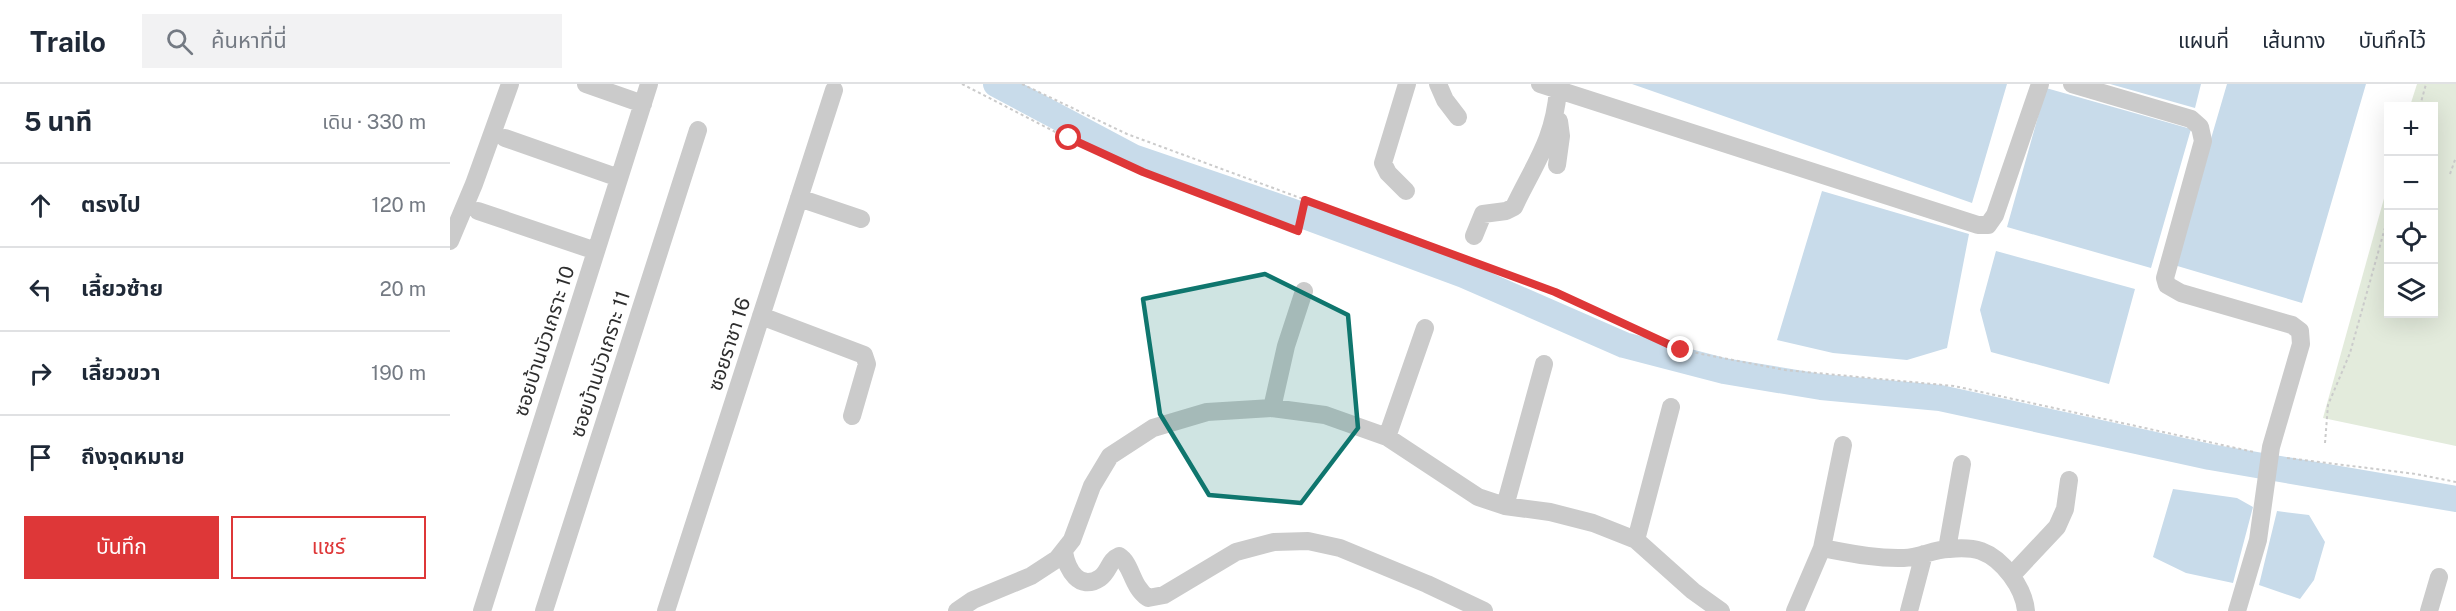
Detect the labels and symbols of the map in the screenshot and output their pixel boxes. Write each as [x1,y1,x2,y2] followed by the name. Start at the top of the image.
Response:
[1055,124,1081,150] route start
[508,263,580,419] street label: ซอยบ้านบัวเกราะ 10
[565,288,635,440] street label: ซอยบ้านบัวเกราะ 11
[703,294,755,394] street label: ซอยราชา 16
[1667,336,1693,362] route end

